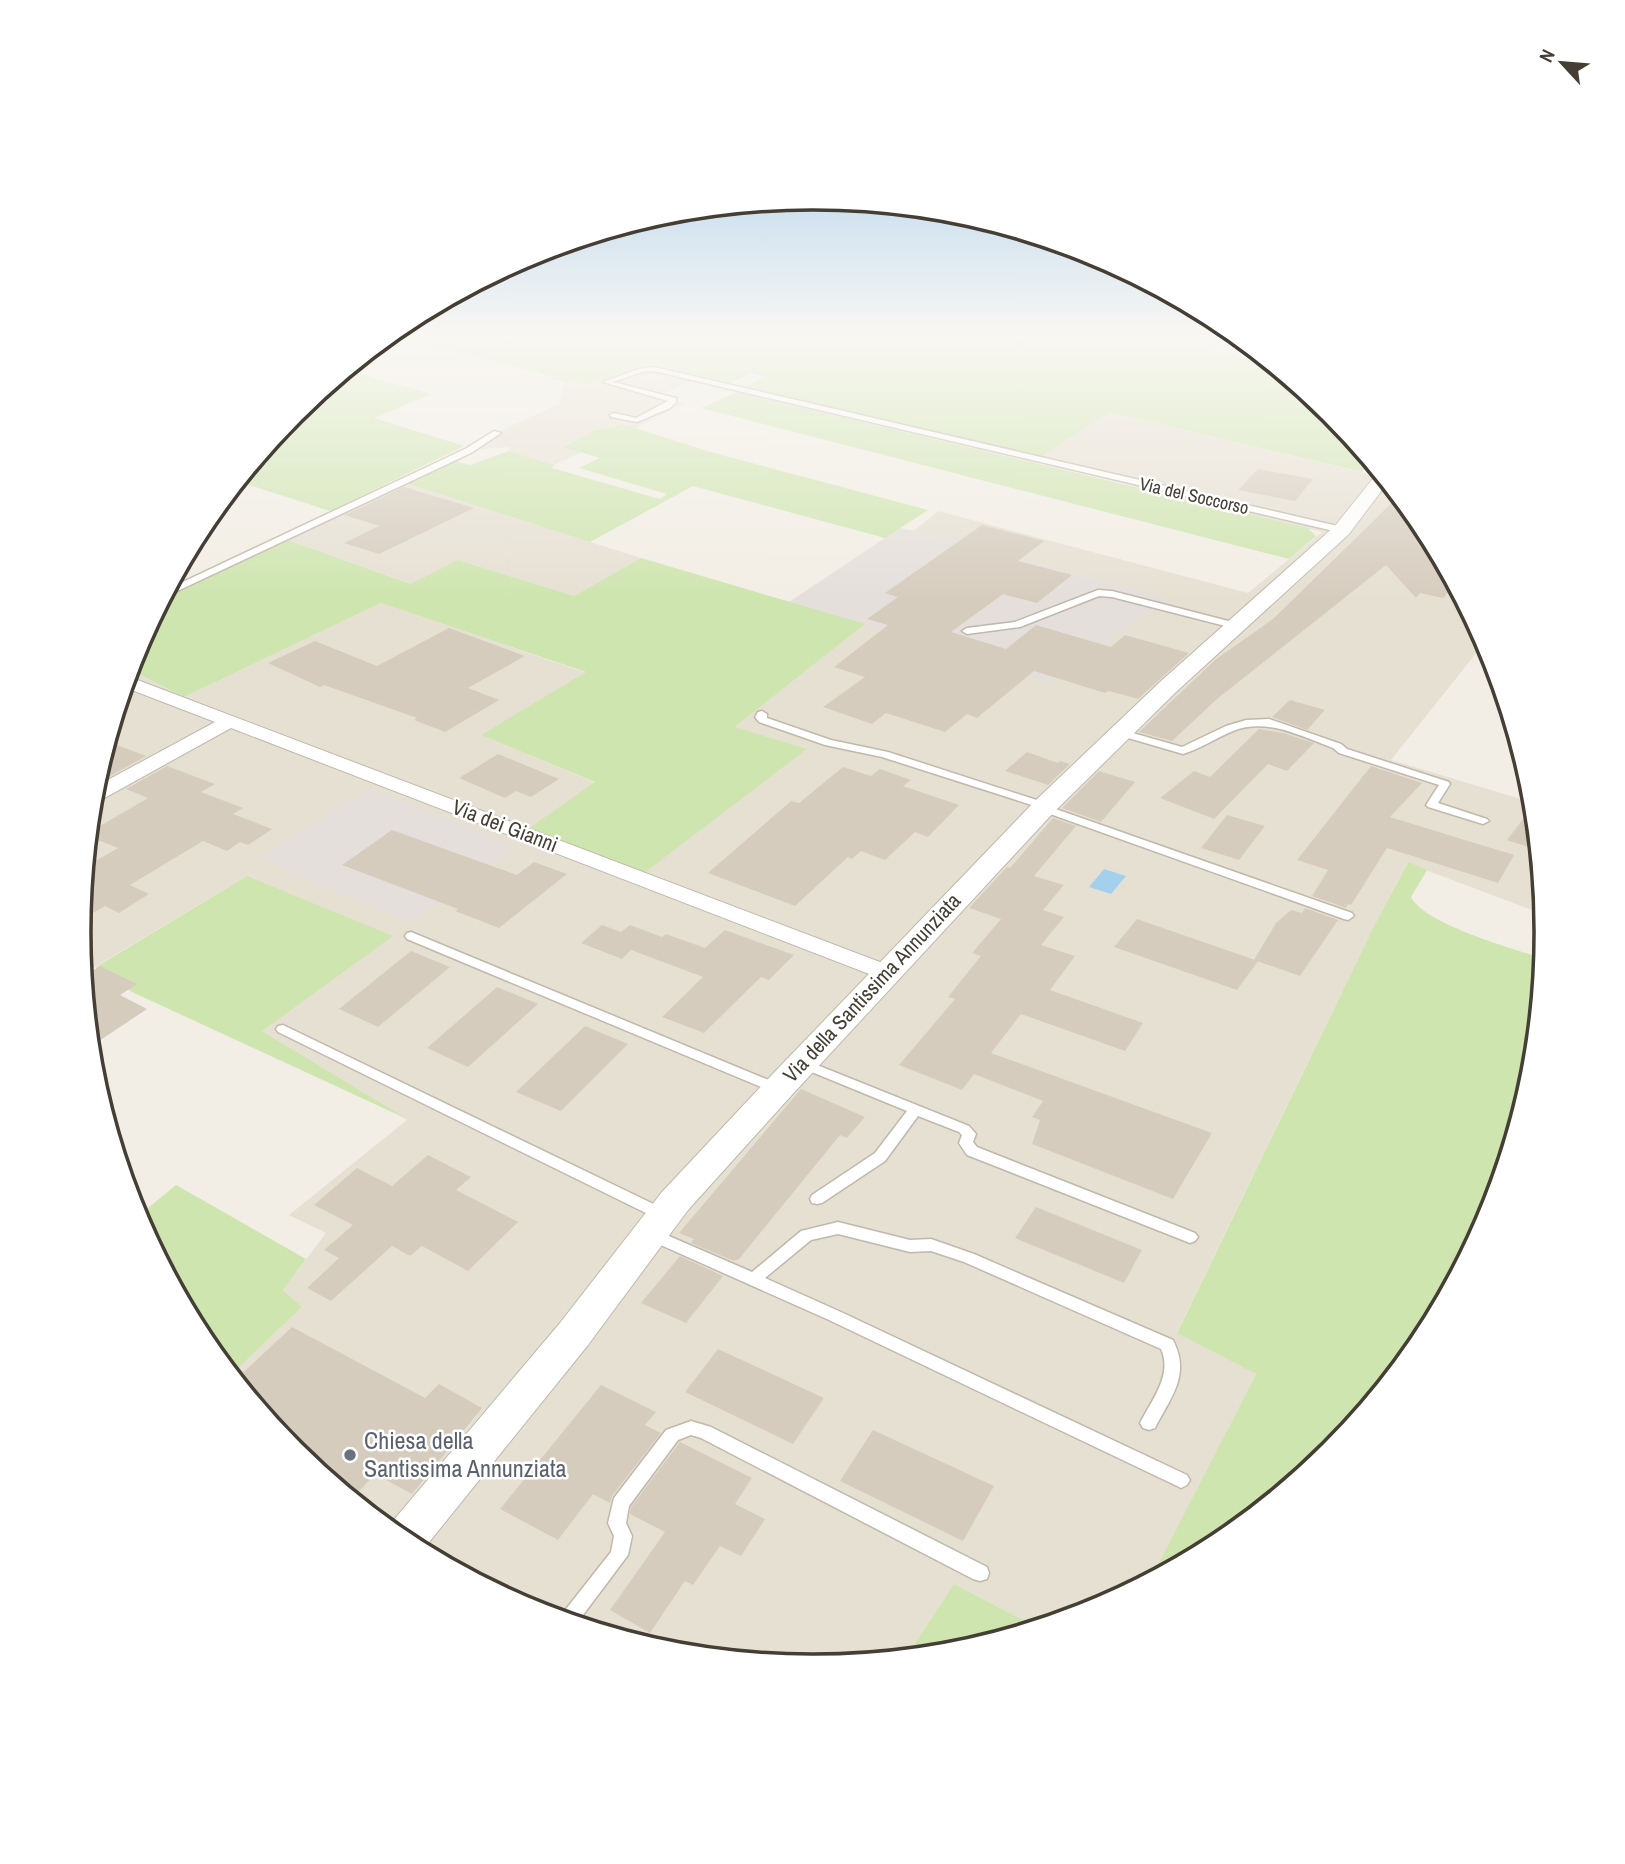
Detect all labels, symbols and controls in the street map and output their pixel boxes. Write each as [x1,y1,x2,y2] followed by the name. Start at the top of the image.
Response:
[1527,28,1597,98] north arrow
[1533,45,1561,66] text: N
[1137,471,1251,520] street label: Via del Soccorso
[448,792,562,859] street label: Via dei Gianni
[776,887,967,1088] street label: Via della Santissima Annunziata
[364,1424,566,1484] place label: Chiesa della Santissima Annunziata
[342,1447,358,1463] marker: Chiesa della Santissima Annunziata

